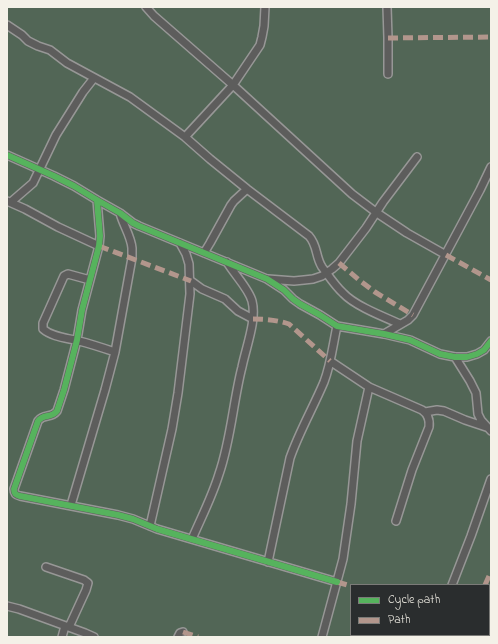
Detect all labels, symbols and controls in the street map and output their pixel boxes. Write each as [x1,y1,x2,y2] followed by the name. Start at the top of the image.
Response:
[350,584,490,636] legend
[388,591,440,609] text: Cycle path
[388,611,410,629] text: Path

